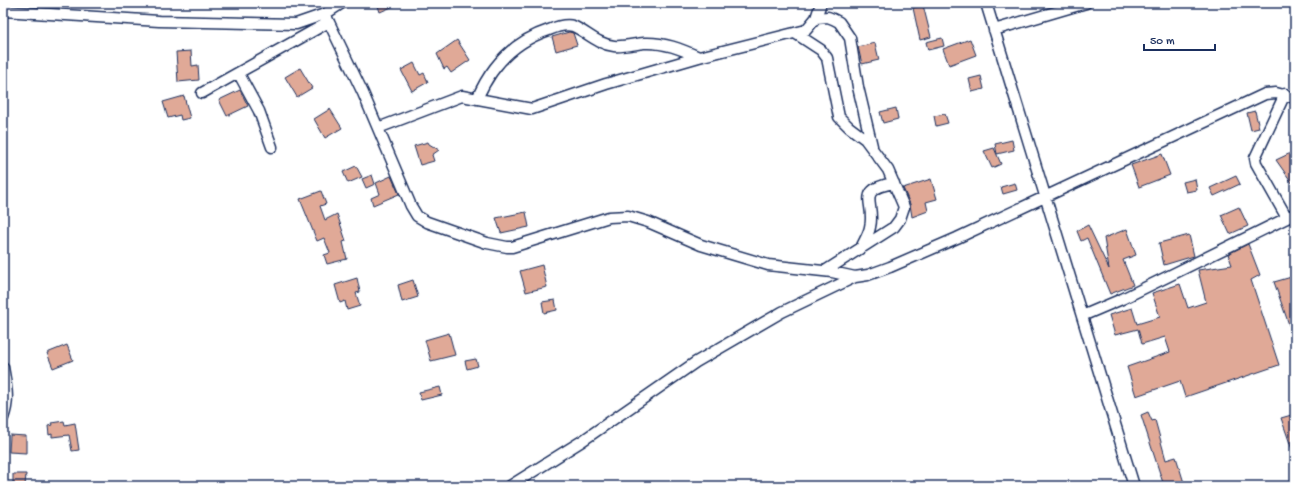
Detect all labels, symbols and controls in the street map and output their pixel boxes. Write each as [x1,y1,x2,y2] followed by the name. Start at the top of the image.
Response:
[1144,26,1215,52] scale bar
[1150,35,1175,49] text: 50 m

